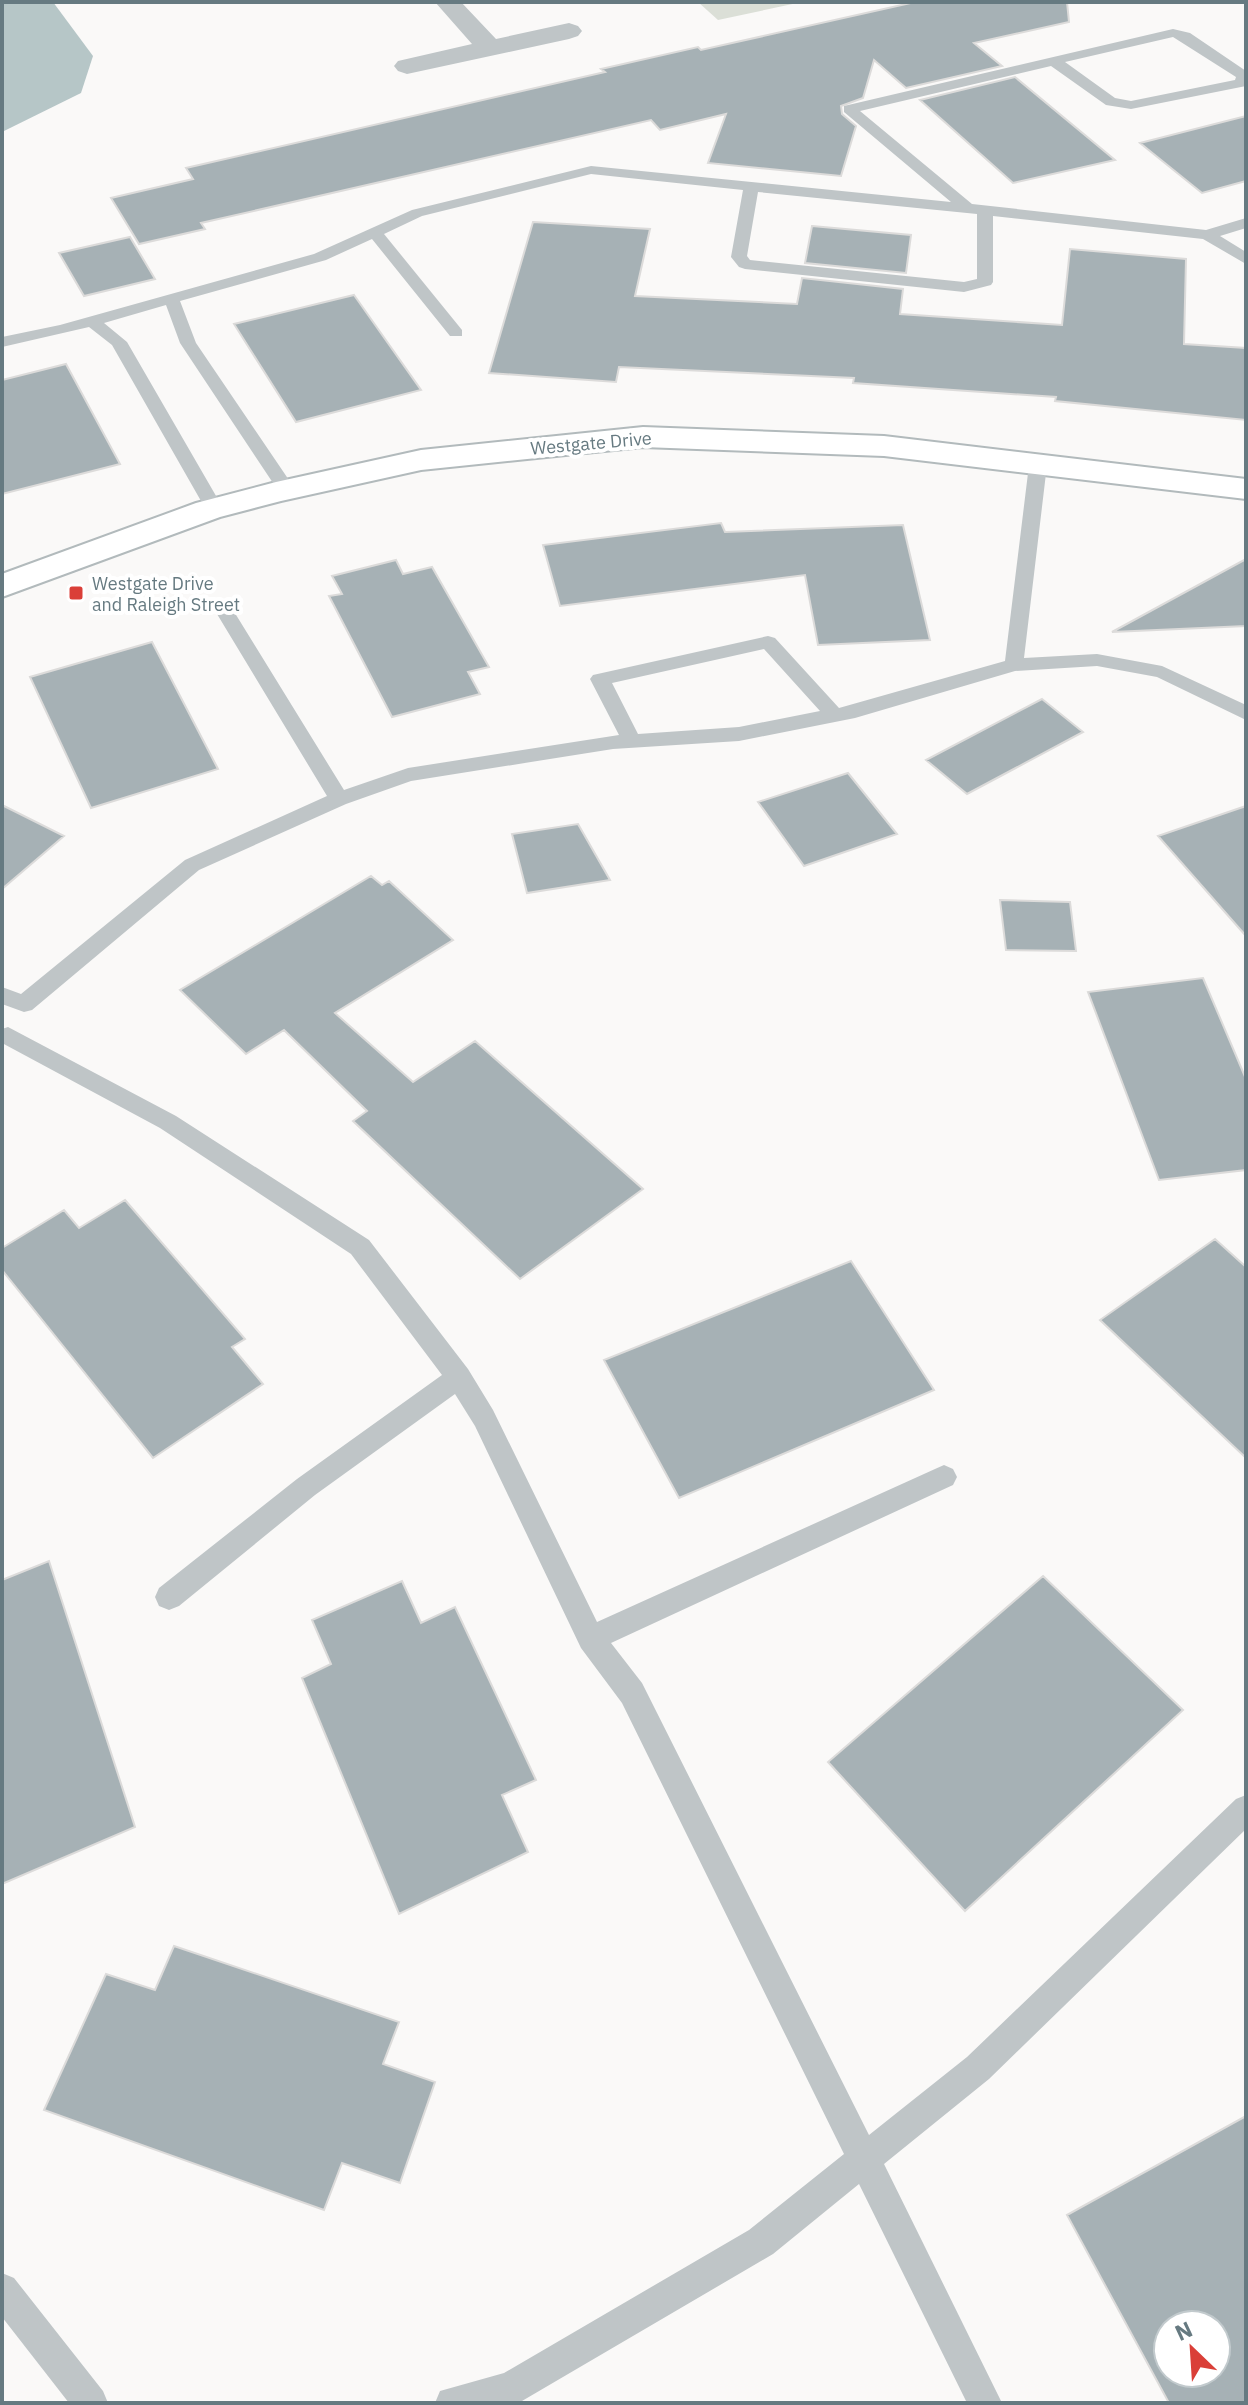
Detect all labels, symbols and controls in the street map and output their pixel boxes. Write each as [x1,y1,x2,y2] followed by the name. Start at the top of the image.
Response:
[529,426,653,460] street label: Westgate Drive
[92,572,240,616] place label: Westgate Drive and Raleigh Street
[67,584,85,602] marker: Westgate Drive and Raleigh Street
[1152,2309,1232,2389] north arrow
[1170,2314,1197,2347] text: N

